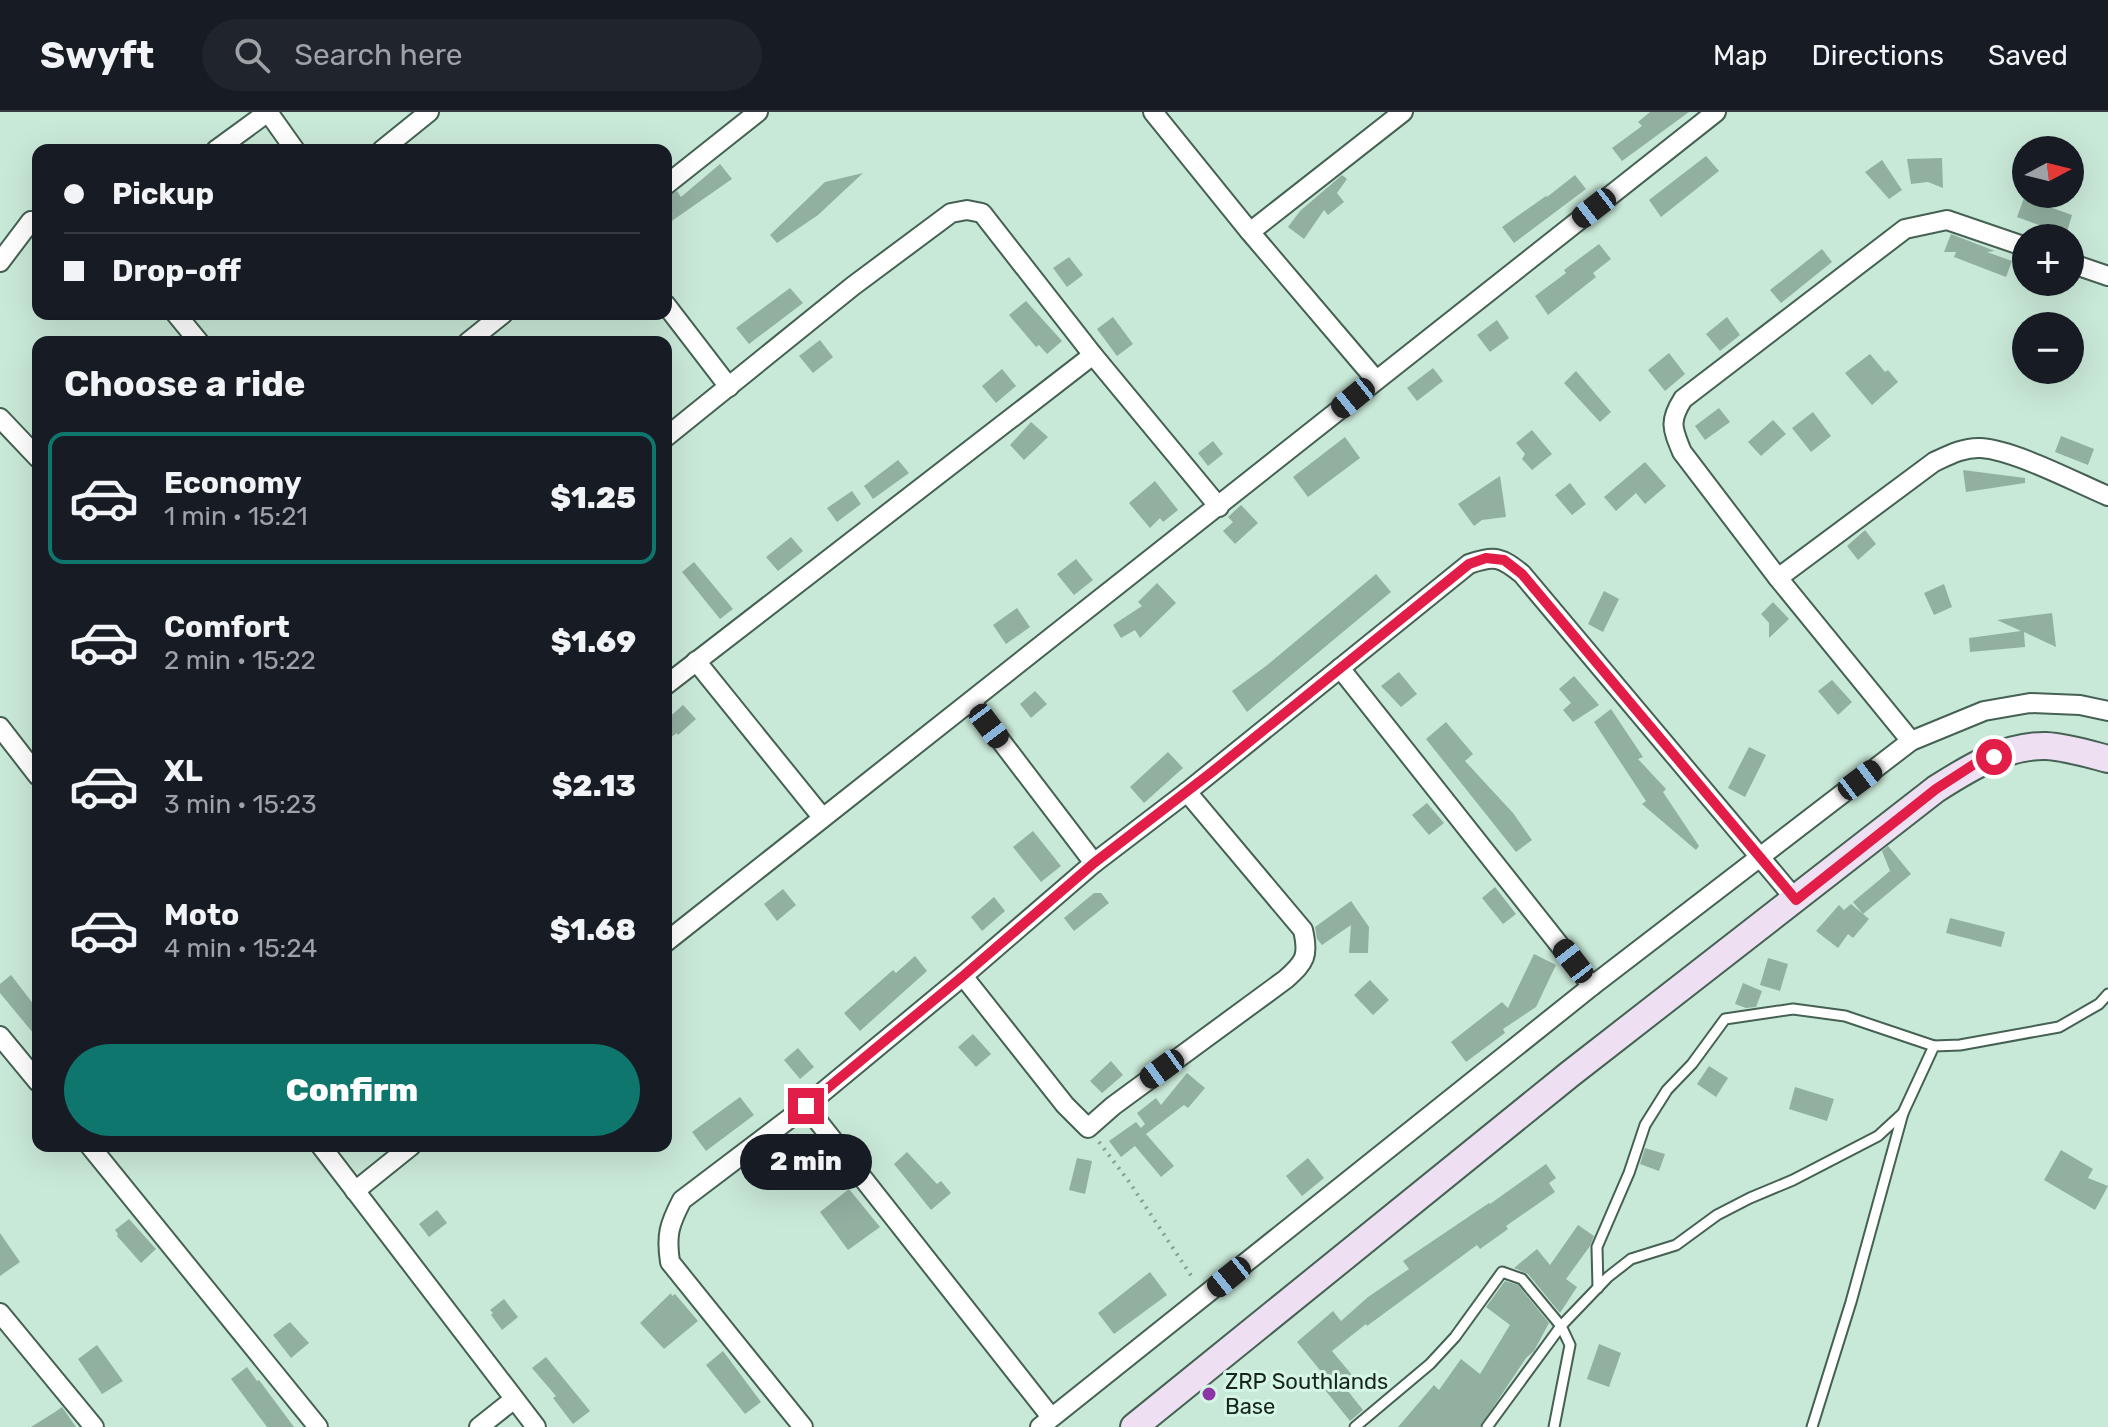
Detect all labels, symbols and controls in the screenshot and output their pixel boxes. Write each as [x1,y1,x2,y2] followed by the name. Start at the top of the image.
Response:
[202,19,762,91] search box
[40,32,154,78] text: Swyft
[230,33,274,77] icon: search
[294,37,463,73] text: Search here
[1713,39,1767,72] text: Map
[1811,39,1944,72] text: Directions
[1988,39,2068,72] text: Saved
[2012,136,2084,208] north arrow
[2012,136,2084,384] map controls
[112,176,214,212] text: Pickup
[1568,184,1620,232] car
[2012,224,2084,296] button: +
[112,253,241,289] text: Drop-off
[2012,312,2084,384] button: −
[64,362,305,405] text: Choose a ride
[1327,374,1379,422] car
[68,462,140,534] icon: car
[164,465,302,501] text: Economy
[550,480,636,516] text: $1.25
[164,501,308,532] text: 1 min · 15:21
[68,606,140,678] icon: car
[164,609,290,645] text: Comfort
[551,624,636,660] text: $1.69
[164,645,316,676] text: 2 min · 15:22
[965,700,1013,752] car
[1976,739,2012,775] route start
[68,750,140,822] icon: car
[164,753,203,789] text: XL
[1834,756,1886,804] car
[552,768,636,804] text: $2.13
[164,789,317,820] text: 3 min · 15:23
[68,894,140,966] icon: car
[164,897,239,933] text: Moto
[550,912,636,948] text: $1.68
[164,933,317,964] text: 4 min · 15:24
[1549,935,1597,987] car
[64,1044,640,1136] button: Confirm
[1136,1045,1188,1093] car
[788,1088,824,1124] route end
[740,1134,872,1190] callout: 2 min
[770,1146,842,1177] text: 2 min
[1203,1253,1255,1301] car
[1225,1368,1388,1420] place label: ZRP Southlands Base
[1200,1385,1218,1403] marker: ZRP Southlands Base

